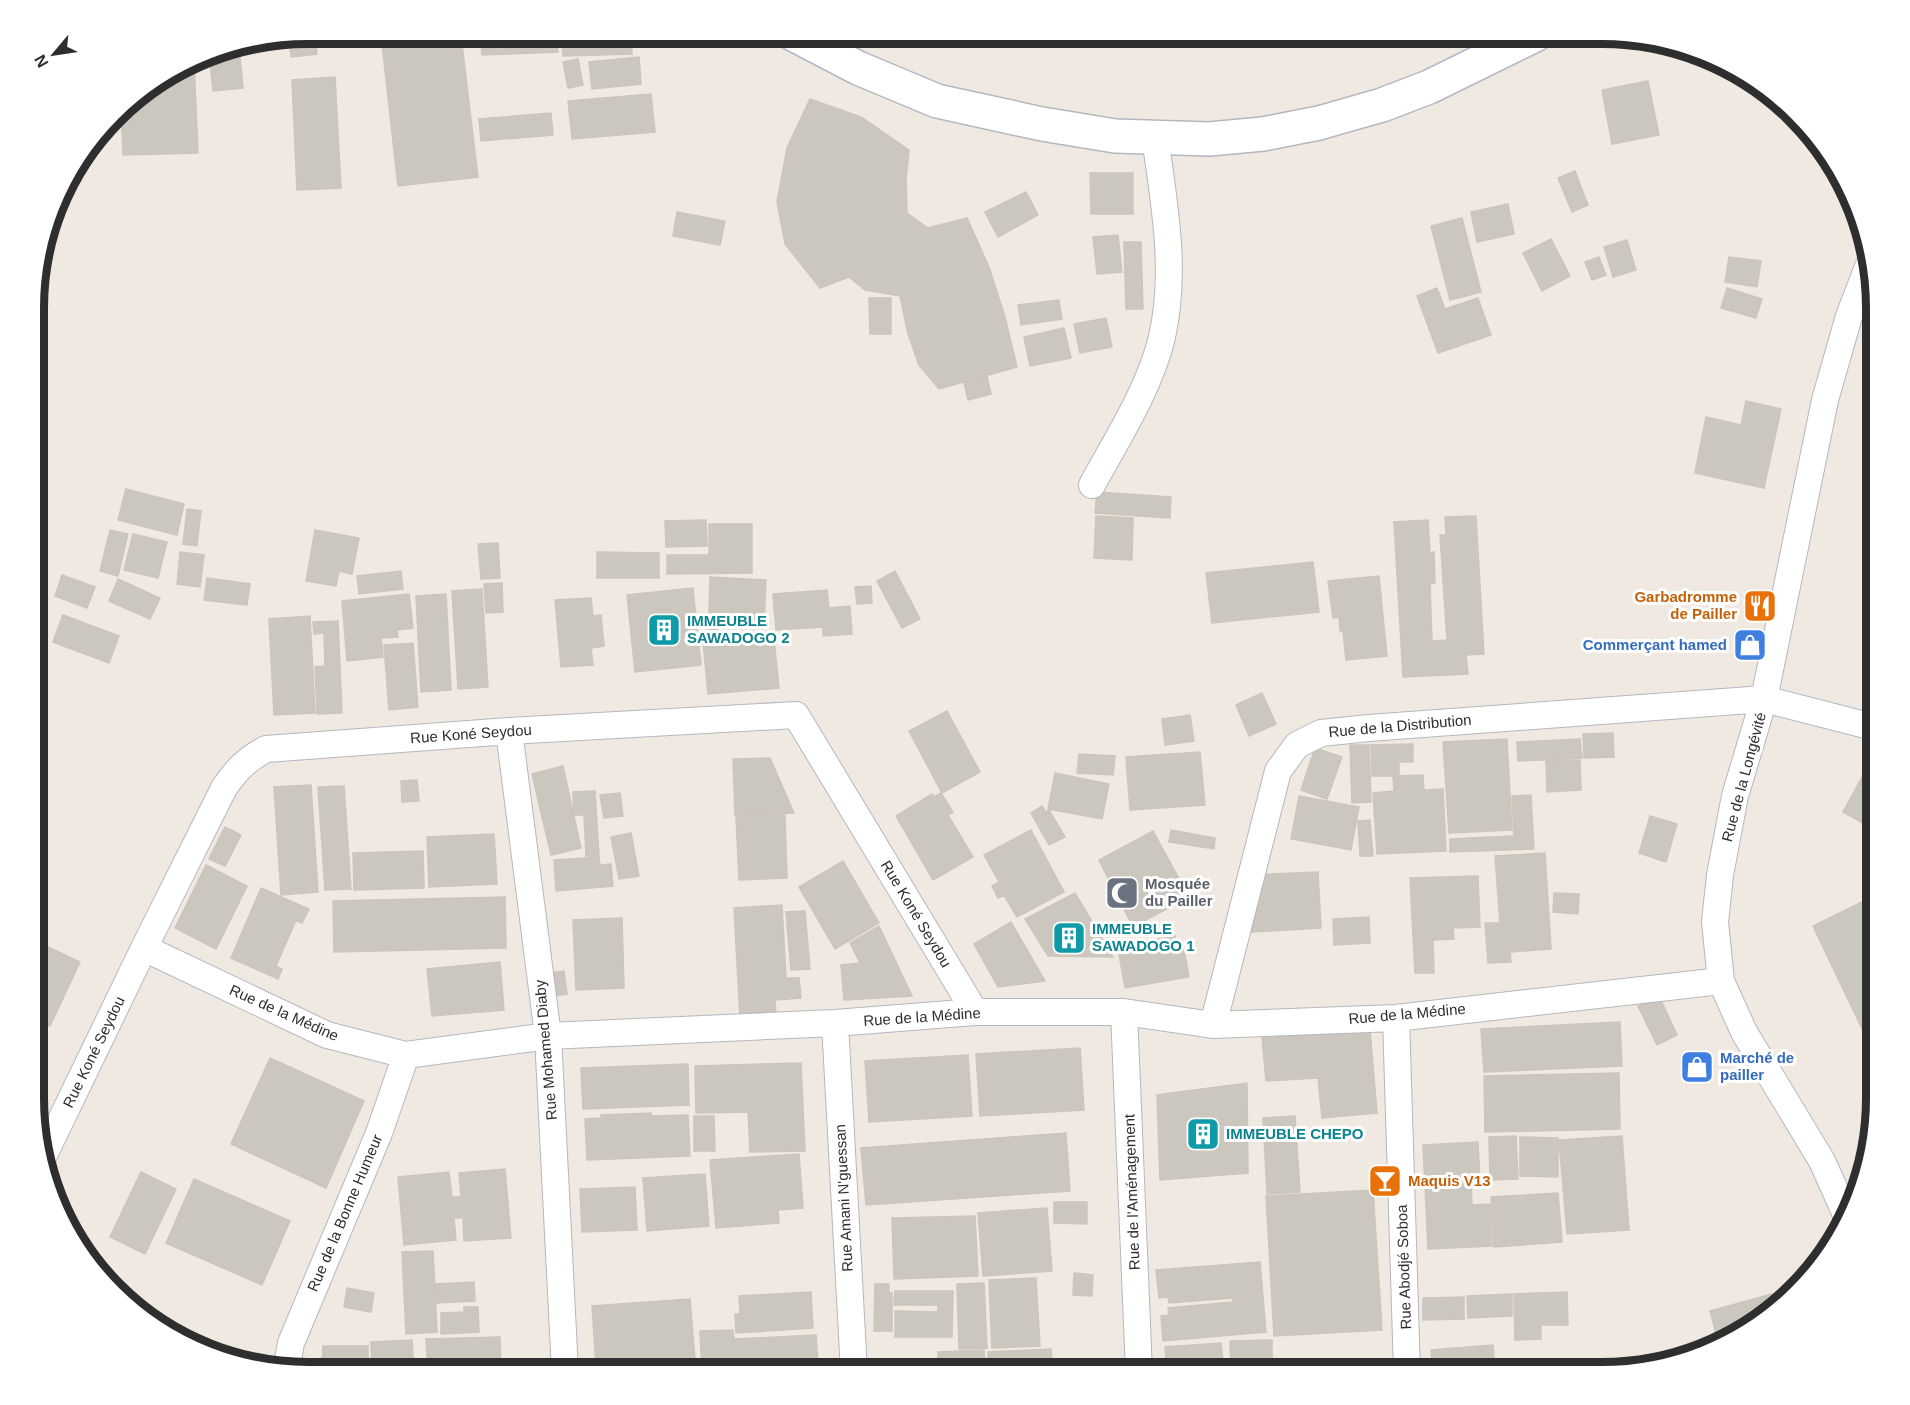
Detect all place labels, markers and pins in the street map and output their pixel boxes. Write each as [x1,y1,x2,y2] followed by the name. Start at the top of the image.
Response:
[1634,588,1737,622] place label: Garbadromme de Pailler
[1742,588,1778,624] restaurant icon: Garbadromme de Pailler
[646,612,682,648] building icon: IMMEUBLE SAWADOGO 2
[687,612,790,646] place label: IMMEUBLE SAWADOGO 2
[1732,627,1768,663] shop icon: Commerçant hamed
[1583,636,1727,653] place label: Commerçant hamed
[1104,875,1140,911] mosque icon: Mosquée du Pailler
[1145,875,1213,909] place label: Mosquée du Pailler
[1051,920,1087,956] building icon: IMMEUBLE SAWADOGO 1
[1092,920,1195,954] place label: IMMEUBLE SAWADOGO 1
[1679,1049,1715,1085] shop icon: Marché de pailler
[1720,1049,1794,1083] place label: Marché de pailler
[1185,1116,1221,1152] building icon: IMMEUBLE CHEPO
[1226,1125,1364,1142] place label: IMMEUBLE CHEPO
[1367,1163,1403,1199] bar icon: Maquis V13
[1408,1172,1491,1189] place label: Maquis V13

